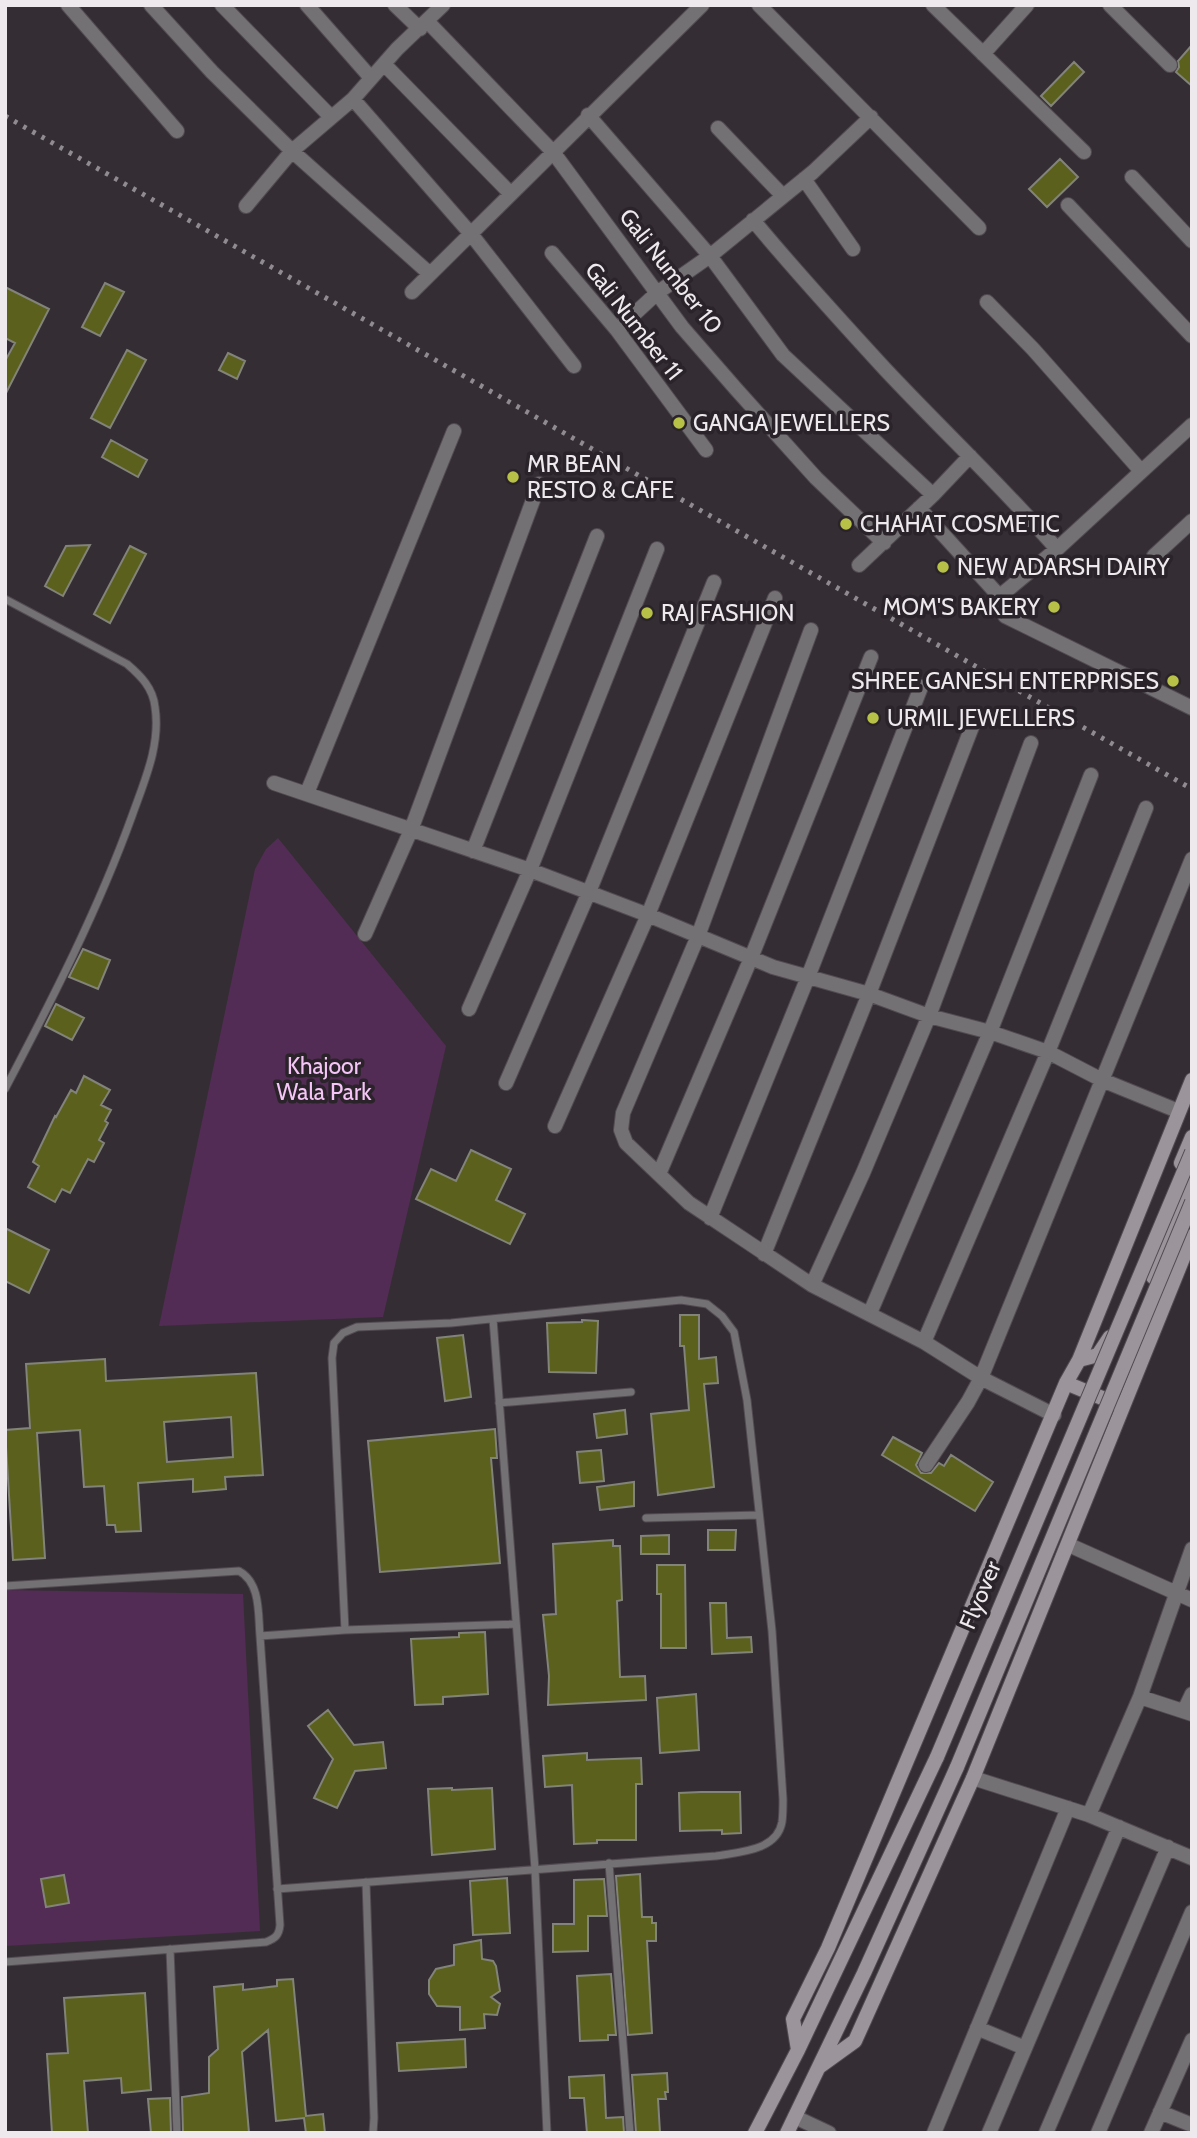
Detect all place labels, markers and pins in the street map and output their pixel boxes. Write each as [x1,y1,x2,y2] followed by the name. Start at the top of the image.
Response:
[693,409,890,437] place label: GANGA JEWELLERS
[671,415,687,431] marker: GANGA JEWELLERS
[527,450,674,504] place label: MR BEAN RESTO & CAFE
[505,469,521,485] marker: MR BEAN RESTO & CAFE
[860,510,1060,538] place label: CHAHAT COSMETIC
[838,516,854,532] marker: CHAHAT COSMETIC
[957,553,1170,581] place label: NEW ADARSH DAIRY
[935,559,951,575] marker: NEW ADARSH DAIRY
[883,593,1041,621] place label: MOM'S BAKERY
[661,599,795,627] place label: RAJ FASHION
[1046,599,1062,615] marker: MOM'S BAKERY
[639,605,655,621] marker: RAJ FASHION
[851,667,1159,695] place label: SHREE GANESH ENTERPRISES
[1165,673,1181,689] marker: SHREE GANESH ENTERPRISES
[887,704,1075,732] place label: URMIL JEWELLERS
[865,710,881,726] marker: URMIL JEWELLERS

